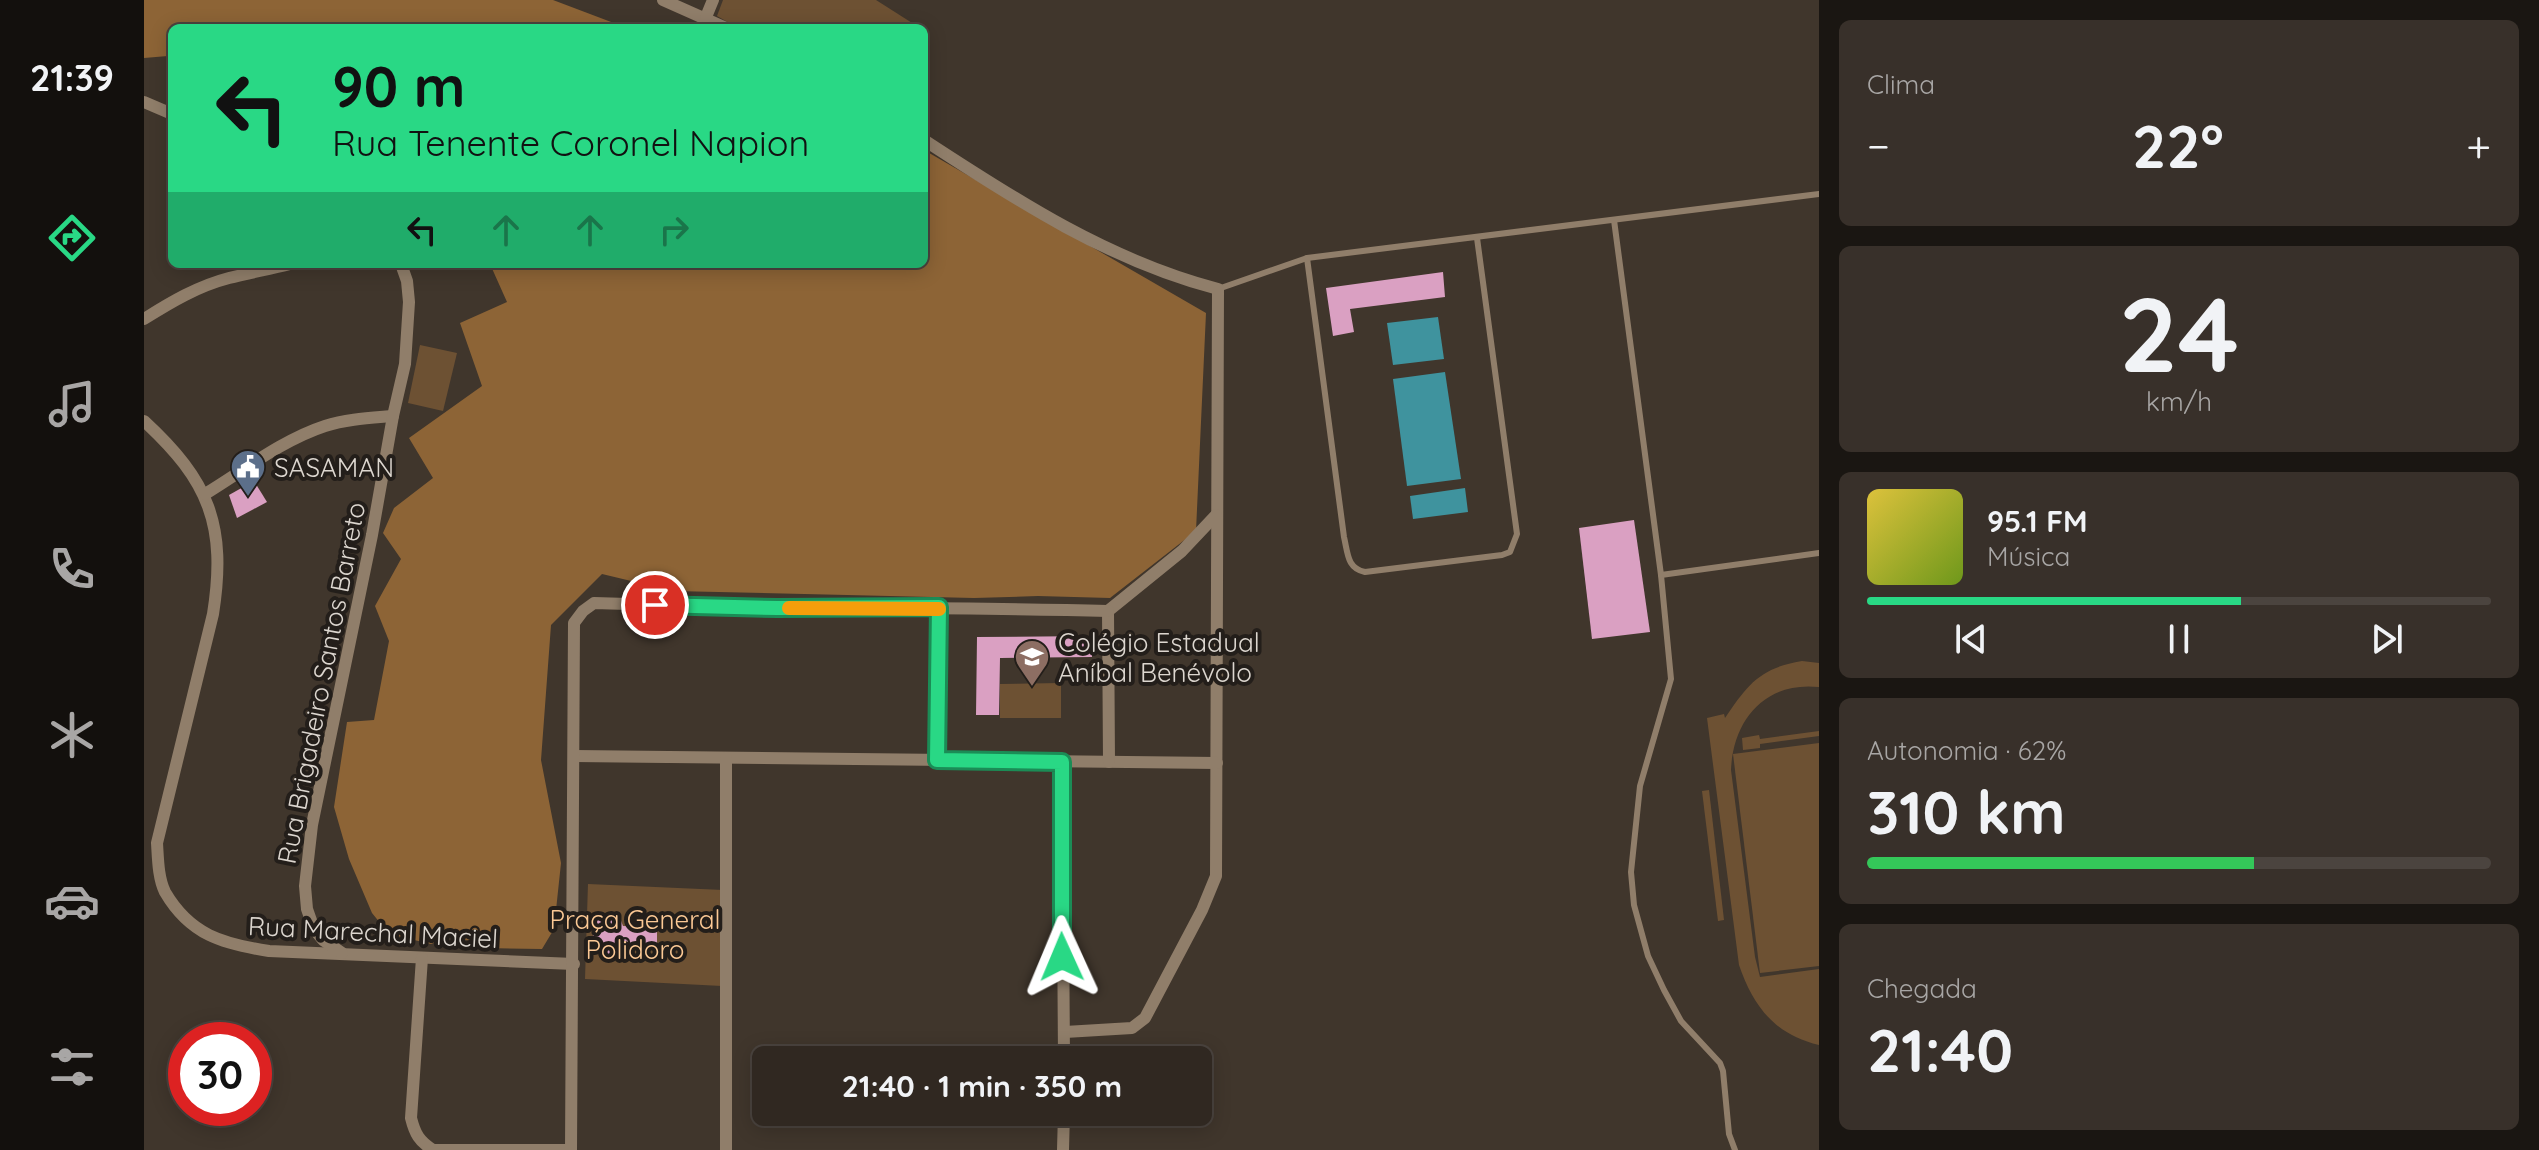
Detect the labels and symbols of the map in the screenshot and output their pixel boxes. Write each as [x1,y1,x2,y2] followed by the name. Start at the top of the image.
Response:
[229,448,267,498] public building icon: SASAMAN
[274,451,394,484] place label: SASAMAN
[270,499,372,867] street label: Rua Brigadeiro Santos Barreto
[621,571,689,639] pin
[1058,626,1260,689] place label: Colégio Estadual Aníbal Benévolo
[1013,638,1051,688] school or university icon: Colégio Estadual Aníbal Benévolo
[549,903,721,966] park label: Praça General Polidoro
[247,909,499,955] street label: Rua Marechal Maciel
[1020,915,1104,999] position arrow
[168,1022,272,1126] speed limit sign: 30

